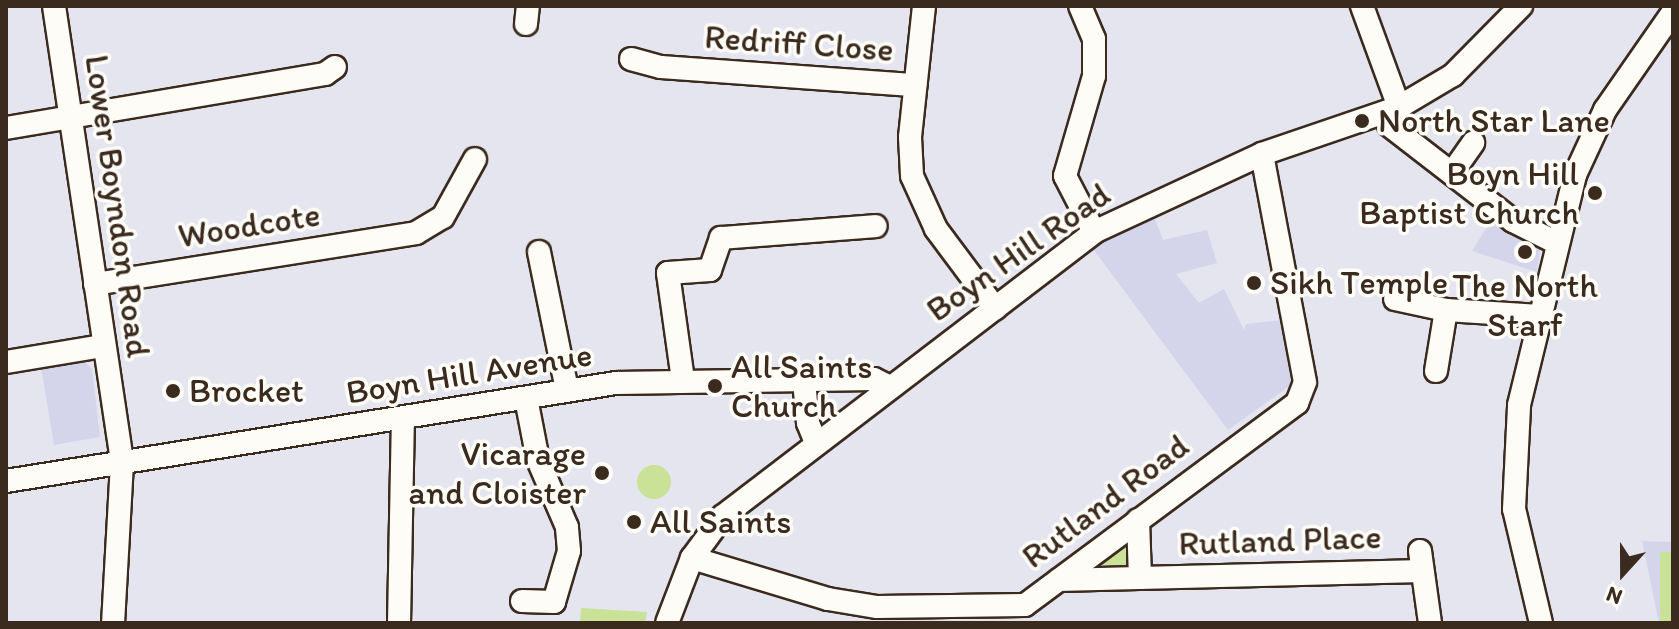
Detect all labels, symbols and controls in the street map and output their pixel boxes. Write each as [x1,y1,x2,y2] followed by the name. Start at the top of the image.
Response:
[703,16,895,70] street label: Redriff Close
[77,53,159,359] street label: Lower Boyndon Road
[1378,101,1611,141] place label: North Star Lane
[1353,112,1371,130] marker: North Star Lane
[1358,153,1579,232] place label: Boyn Hill Baptist Church
[919,174,1117,330] street label: Boyn Hill Road
[1586,184,1604,202] marker: Boyn Hill Baptist Church
[175,194,323,256] street label: Woodcote
[1516,243,1534,261] marker: The North Starf
[1270,263,1443,303] place label: Sikh Temple
[1452,265,1598,344] place label: The North Starf
[1245,274,1263,292] marker: Sikh Temple
[344,334,594,412] street label: Boyn Hill Avenue
[731,346,872,426] place label: All Saints Church
[189,371,304,411] place label: Brocket
[706,377,724,395] marker: All Saints Church
[164,382,182,400] marker: Brocket
[1014,425,1196,577] street label: Rutland Road
[408,433,586,512] place label: Vicarage and Cloister
[593,464,611,482] marker: Vicarage and Cloister
[650,502,791,542] place label: All Saints
[625,513,643,531] marker: All Saints
[1178,516,1382,564] street label: Rutland Place
[1583,533,1663,613] north arrow
[1602,581,1626,611] text: N

